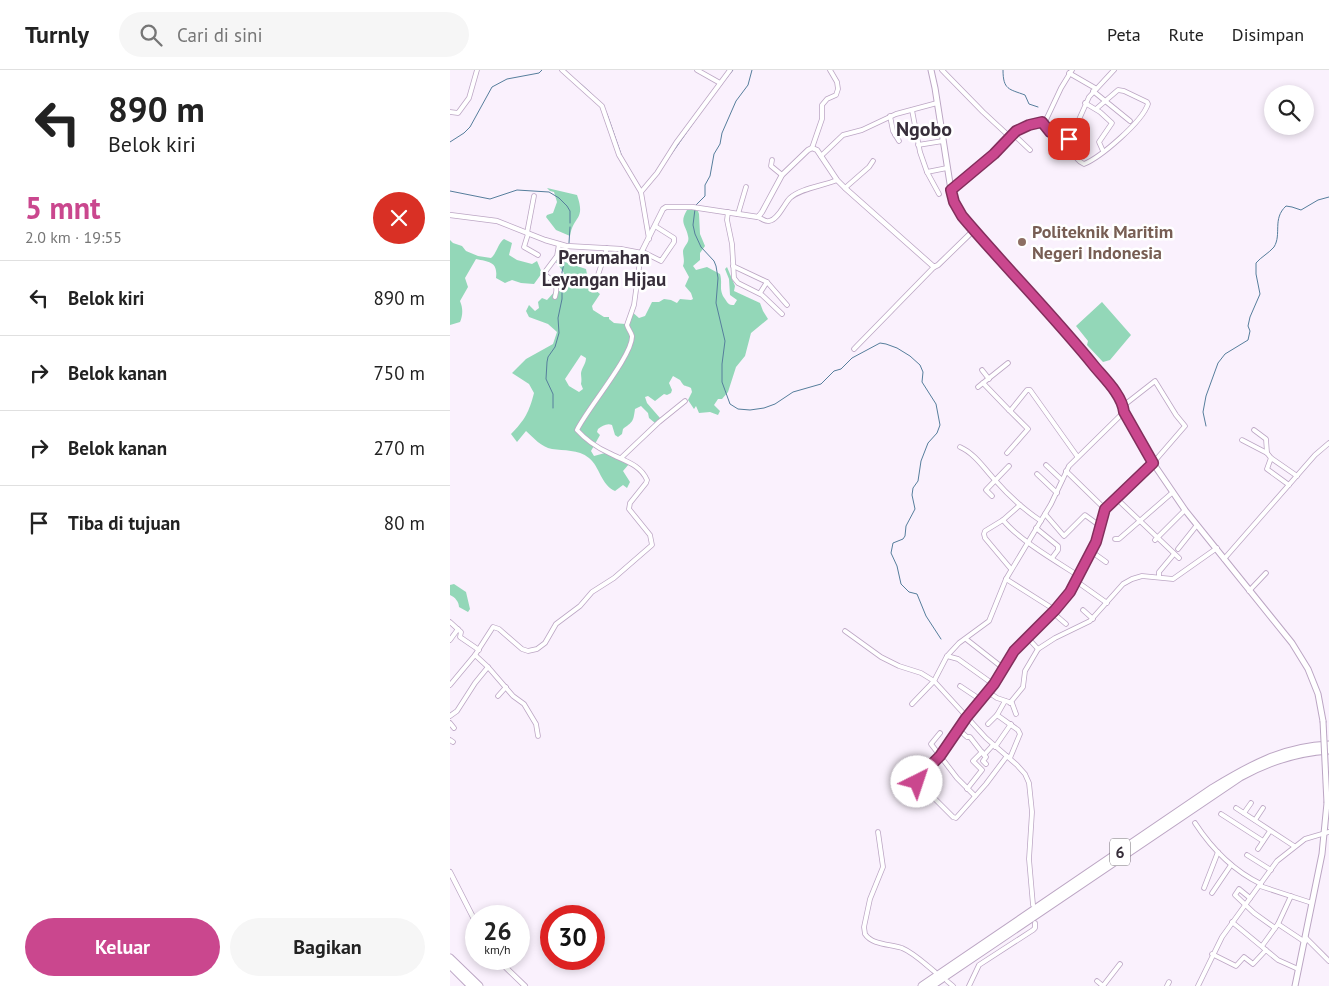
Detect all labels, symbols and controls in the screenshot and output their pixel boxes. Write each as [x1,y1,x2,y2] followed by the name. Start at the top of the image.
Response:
[119,12,469,57] search box
[25,19,89,50] text: Turnly
[137,21,165,49] icon: search
[177,23,263,47] text: Cari di sini
[1107,23,1141,46] text: Peta
[1169,23,1204,46] text: Rute
[1232,23,1304,46] text: Disimpan
[1264,85,1314,135] map controls
[1264,85,1314,135] button: search
[108,86,205,132] text: 890 m
[25,90,90,155] icon: left
[896,116,952,142] district label: Ngobo
[1048,118,1090,160] pin
[1055,125,1083,153] icon: arrive
[108,130,196,158] text: Belok kiri
[25,188,101,227] text: 5 mnt
[373,192,425,244] button: close
[1032,220,1173,264] place label: Politeknik Maritim Negeri Indonesia
[25,227,122,247] text: 2.0 km · 19:55
[1016,236,1028,248] marker: Politeknik Maritim Negeri Indonesia
[542,245,666,291] district label: Perumahan Leyangan Hijau
[25,284,53,312] icon: left
[68,286,144,310] text: Belok kiri
[373,286,425,310] text: 890 m
[25,359,53,387] icon: right
[68,361,167,385] text: Belok kanan
[373,361,425,385] text: 750 m
[25,434,53,462] icon: right
[68,436,167,460] text: Belok kanan
[373,436,425,460] text: 270 m
[25,509,53,537] icon: arrive
[68,511,180,535] text: Tiba di tujuan
[384,511,425,535] text: 80 m
[890,755,942,807] position arrow
[1110,839,1130,866] road number: 6
[540,905,605,970] speed limit sign: 30
[483,915,512,947] text: 26
[25,918,220,976] button: Keluar
[230,918,425,976] button: Bagikan
[484,942,511,957] text: km/h

